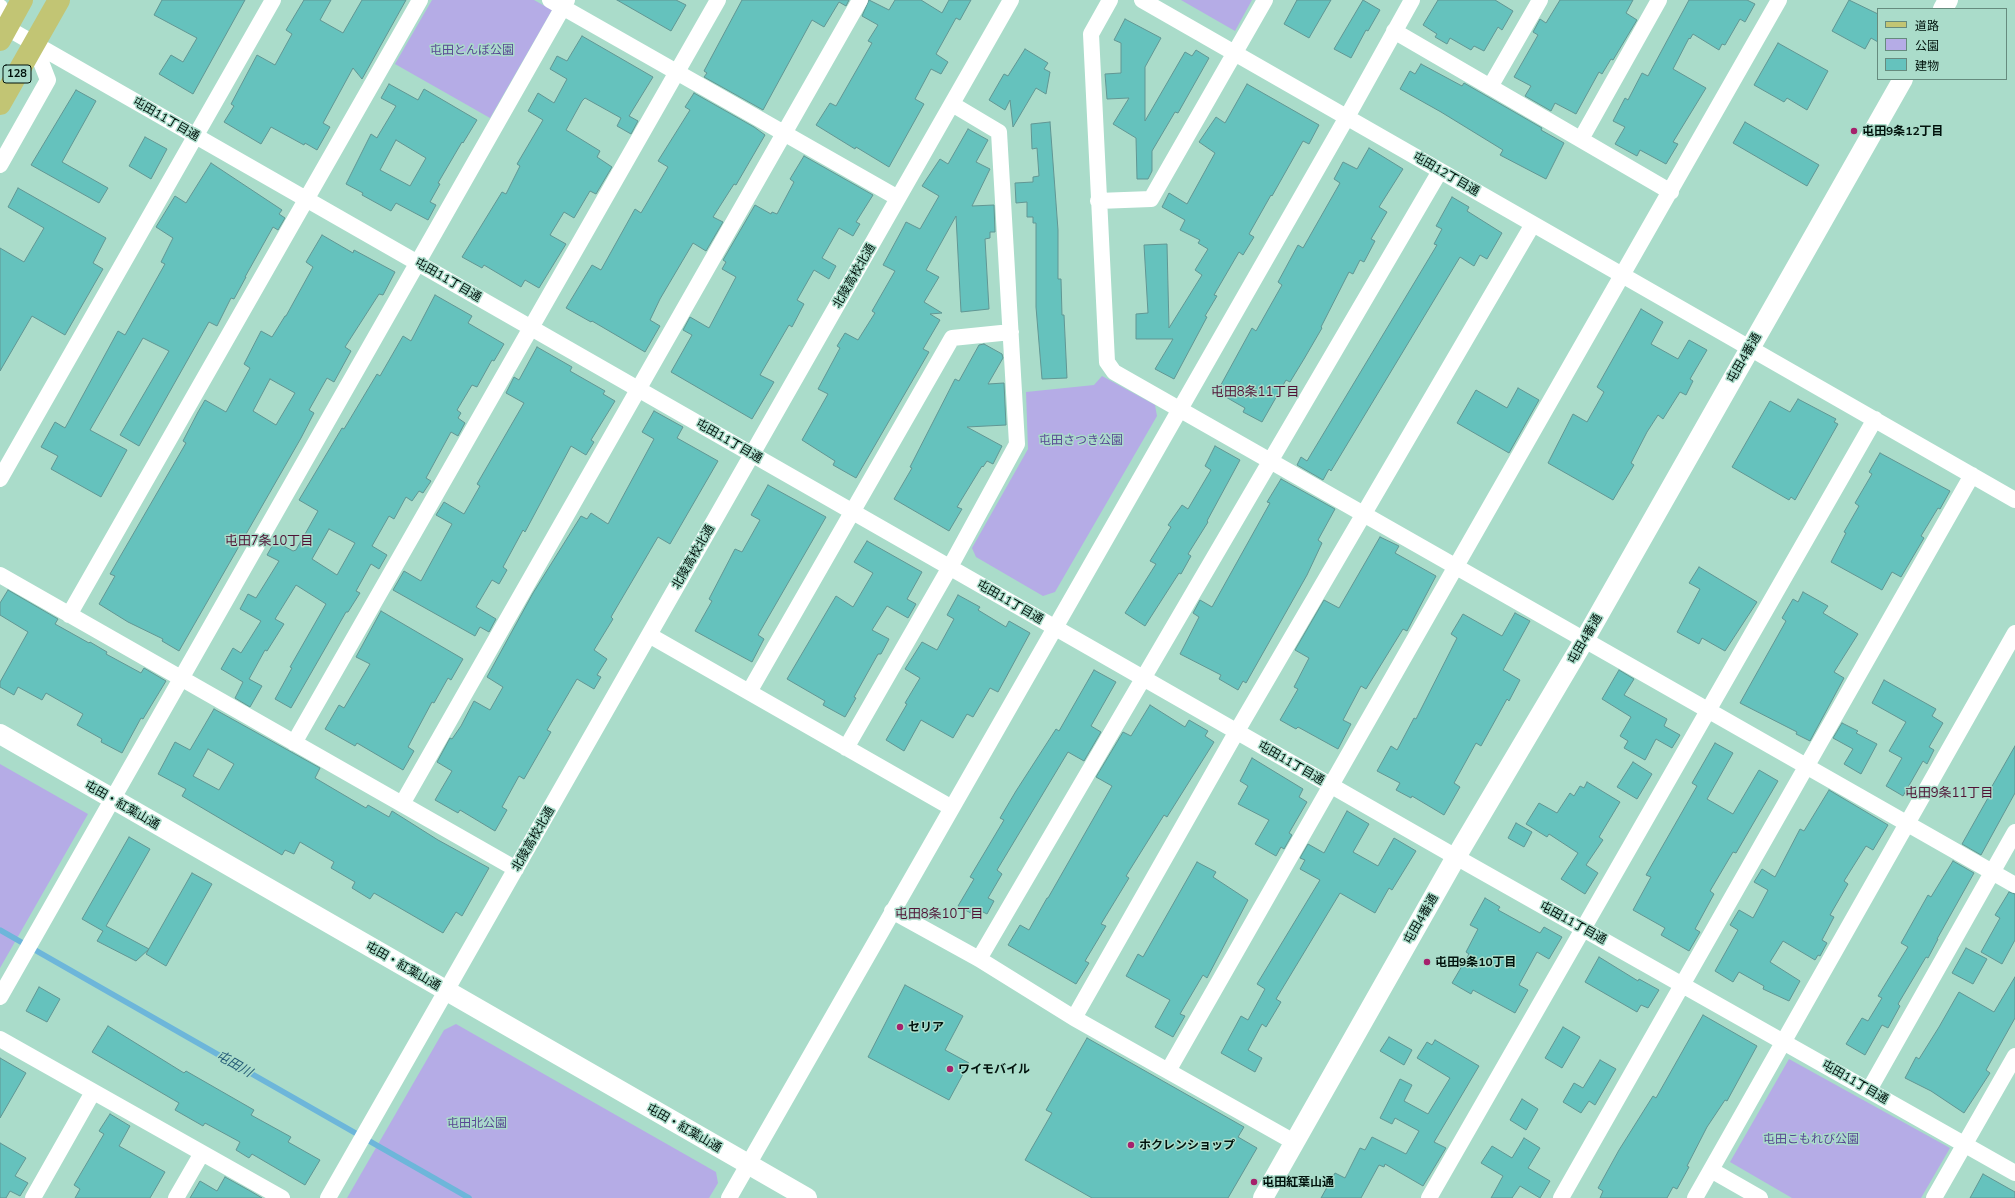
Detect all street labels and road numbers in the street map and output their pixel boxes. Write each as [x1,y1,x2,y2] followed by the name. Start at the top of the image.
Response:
[3,65,31,83] road number: 128
[130,94,202,144] street label: 屯田11丁目通
[1410,149,1482,199] street label: 屯田12丁目通
[830,241,878,311] street label: 北陵高校北通
[412,255,484,305] street label: 屯田11丁目通
[1724,330,1764,386] street label: 屯田4番通
[693,416,765,466] street label: 屯田11丁目通
[669,522,717,592] street label: 北陵高校北通
[974,577,1046,627] street label: 屯田11丁目通
[1565,611,1605,667] street label: 屯田4番通
[1255,738,1327,788] street label: 屯田11丁目通
[82,778,162,832] street label: 屯田・紅葉山通
[509,804,557,874] street label: 北陵高校北通
[1401,891,1441,947] street label: 屯田4番通
[1537,899,1609,947] street label: 屯田11丁目通
[363,939,443,993] street label: 屯田・紅葉山通
[1819,1057,1891,1107] street label: 屯田11丁目通
[644,1101,724,1155] street label: 屯田・紅葉山通

